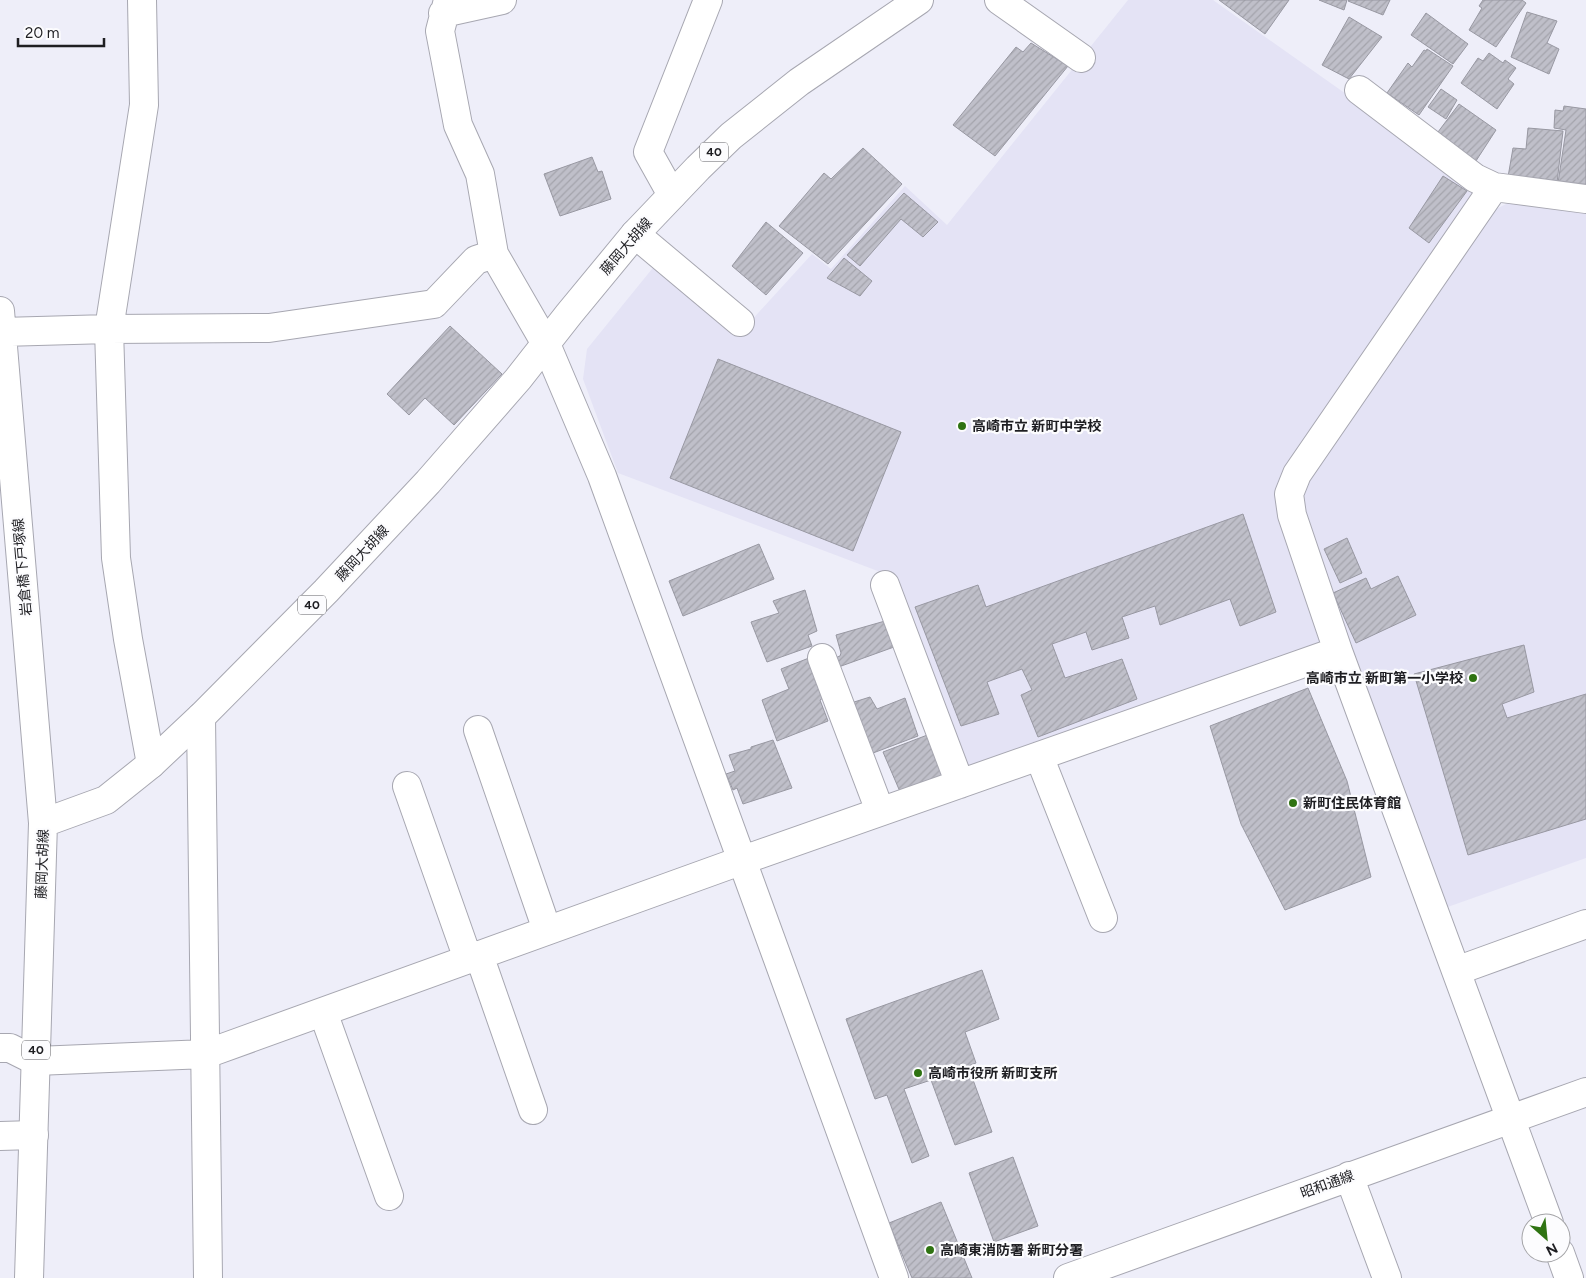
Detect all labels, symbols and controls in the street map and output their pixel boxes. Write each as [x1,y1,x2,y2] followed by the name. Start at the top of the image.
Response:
[18,15,104,47] scale bar
[25,24,59,42] text: 20 m
[700,142,728,162] road number: 40
[597,214,656,278] street label: 藤岡大胡線
[972,418,1101,435] place label: 高崎市立 新町中学校
[956,420,968,432] marker: 高崎市立 新町中学校
[10,517,35,617] street label: 岩倉橋下戸塚線
[332,522,392,585] street label: 藤岡大胡線
[298,596,326,614] road number: 40
[1306,670,1463,687] place label: 高崎市立 新町第一小学校
[1467,672,1479,684] marker: 高崎市立 新町第一小学校
[1303,795,1401,812] place label: 新町住民体育館
[1287,797,1299,809] marker: 新町住民体育館
[33,829,52,899] street label: 藤岡大胡線
[22,1040,50,1060] road number: 40
[928,1065,1057,1082] place label: 高崎市役所 新町支所
[912,1067,924,1079] marker: 高崎市役所 新町支所
[1298,1167,1356,1202] street label: 昭和通線
[1521,1213,1571,1263] north arrow
[1543,1239,1560,1259] text: N
[940,1242,1083,1259] place label: 高崎東消防署 新町分署
[924,1244,936,1256] marker: 高崎東消防署 新町分署

